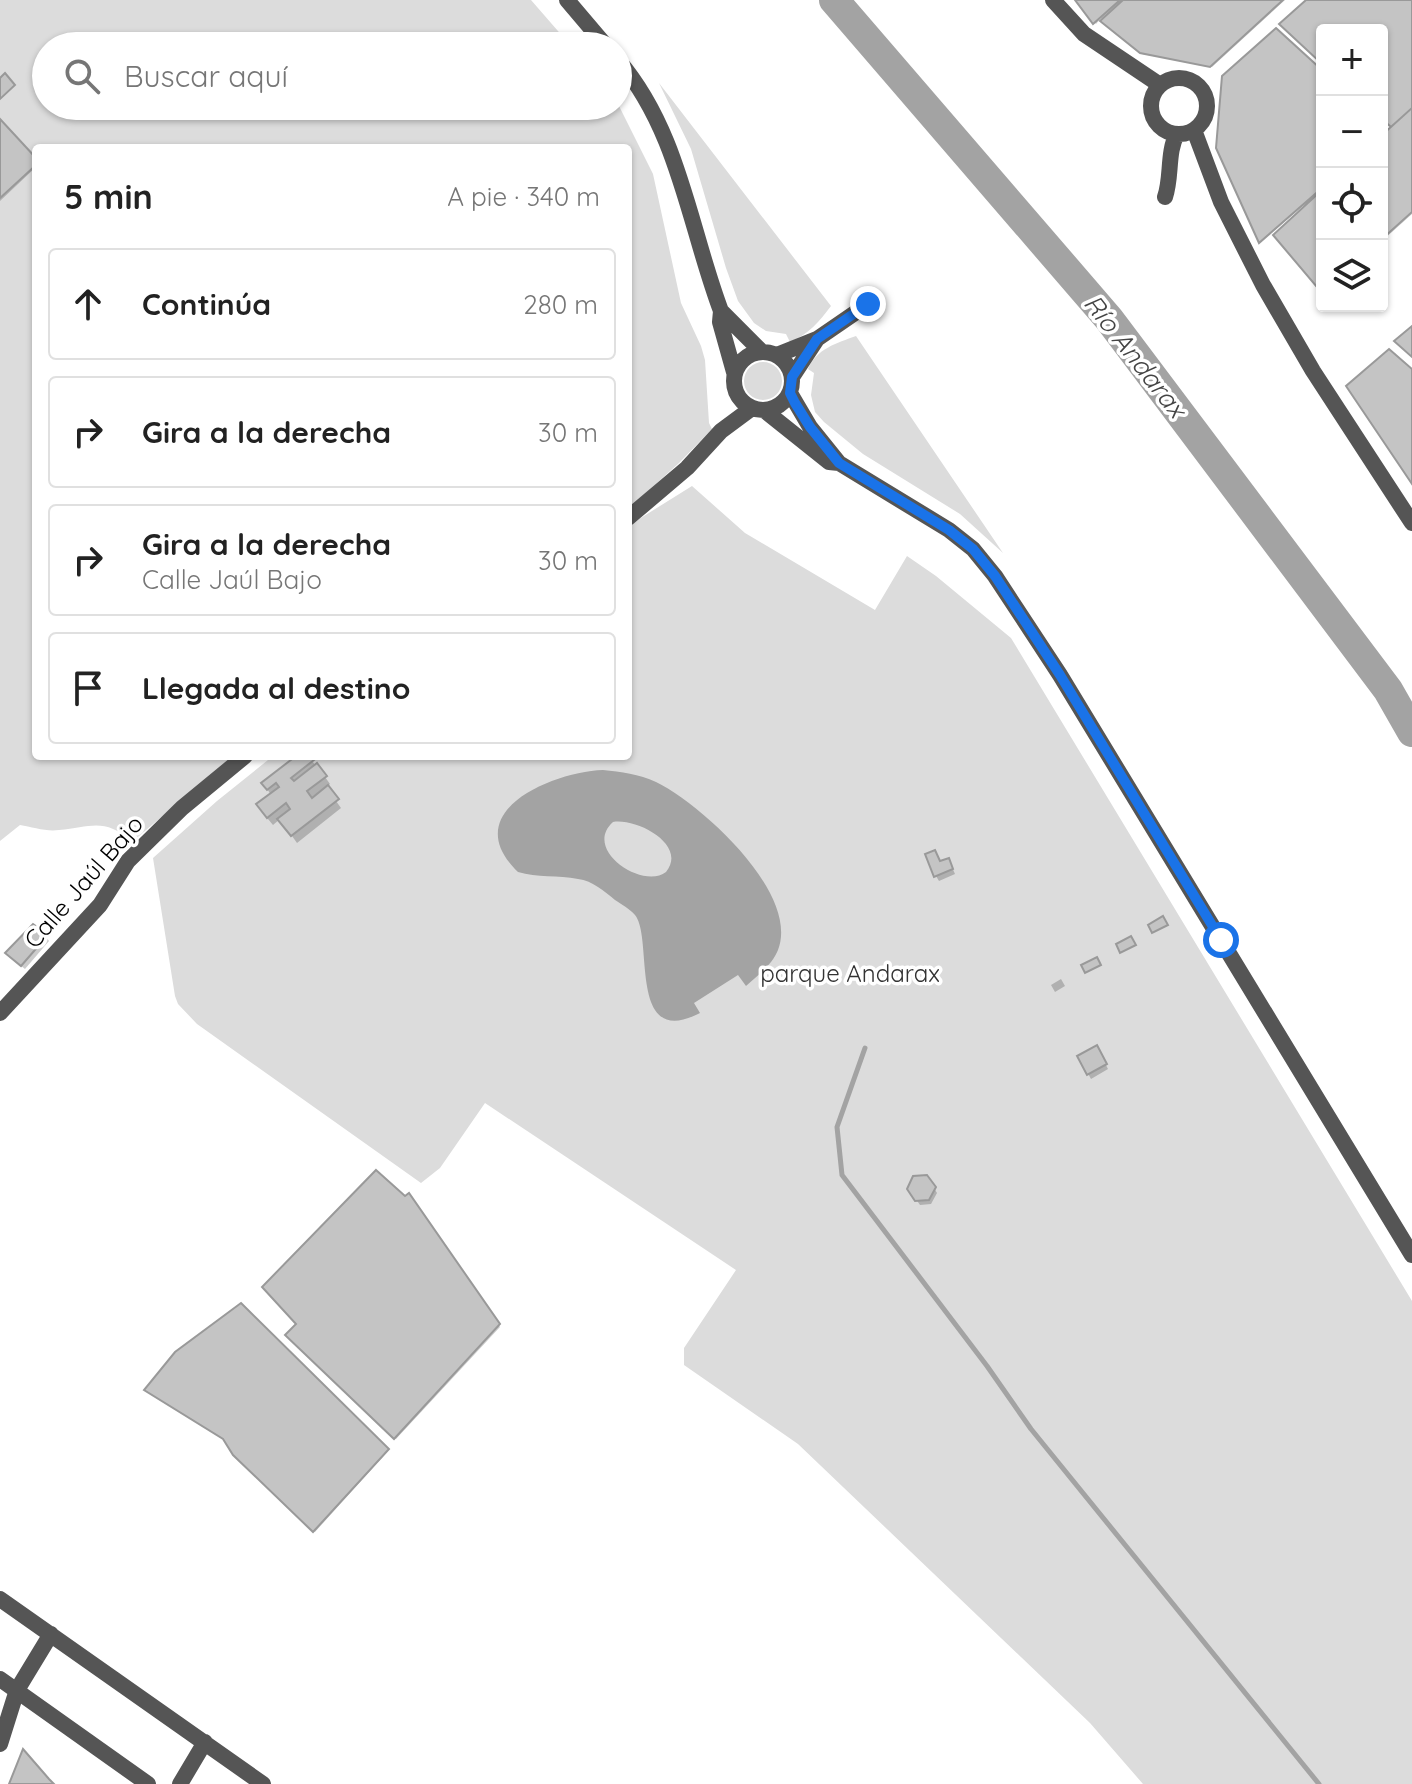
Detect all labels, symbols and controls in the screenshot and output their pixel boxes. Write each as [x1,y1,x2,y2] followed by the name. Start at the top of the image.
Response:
[1316,24,1388,312] map controls
[1316,24,1388,96] button: +
[32,32,632,120] search box
[60,54,104,98] icon: search
[124,57,288,95] text: Buscar aquí
[1316,96,1388,168] button: −
[1316,168,1388,240] button: locate
[64,175,153,218] text: 5 min
[447,180,600,213] text: A pie · 340 m
[1316,240,1388,312] button: layers
[66,282,110,326] icon: ahead
[142,285,271,323] text: Continúa
[850,286,886,322] route end
[523,288,598,321] text: 280 m
[1077,288,1195,426] water label: Río Andarax
[66,410,110,454] icon: right
[142,413,391,451] text: Gira a la derecha
[538,416,598,449] text: 30 m
[142,525,391,563] text: Gira a la derecha
[66,538,110,582] icon: right
[538,544,598,577] text: 30 m
[142,563,322,596] text: Calle Jaúl Bajo
[66,666,110,710] icon: arrive
[142,669,410,707] text: Llegada al destino
[17,809,149,954] street label: Calle Jaúl Bajo
[1203,922,1239,958] route start
[760,958,940,988] park label: parque Andarax

